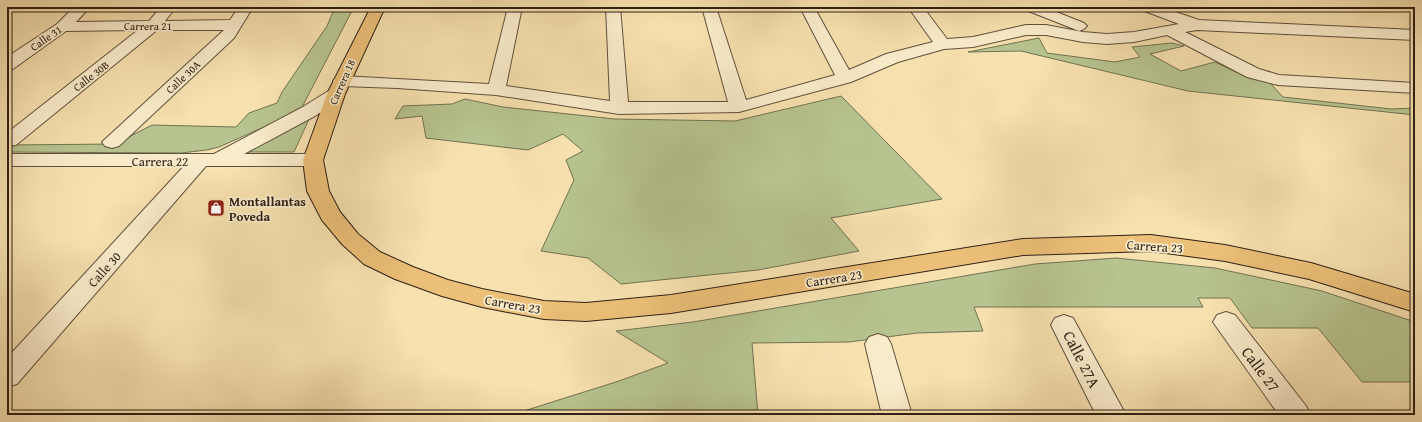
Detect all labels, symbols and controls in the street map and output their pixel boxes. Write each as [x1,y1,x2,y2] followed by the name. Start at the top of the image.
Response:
[124,18,172,34] street label: Carrera 21
[27,21,65,55] street label: Calle 31
[70,57,112,95] street label: Calle 30B
[162,57,204,97] street label: Calle 30A
[325,57,359,107] street label: Carrera 18
[132,152,188,171] street label: Carrera 22
[229,192,306,226] place label: Montallantas Poveda
[206,198,226,218] shop icon: Montallantas Poveda
[1126,235,1184,258] street label: Carrera 23
[83,247,125,291] street label: Calle 30
[805,265,864,292] street label: Carrera 23
[483,290,542,319] street label: Carrera 23
[1057,326,1107,392] street label: Calle 27A
[1236,341,1286,397] street label: Calle 27

